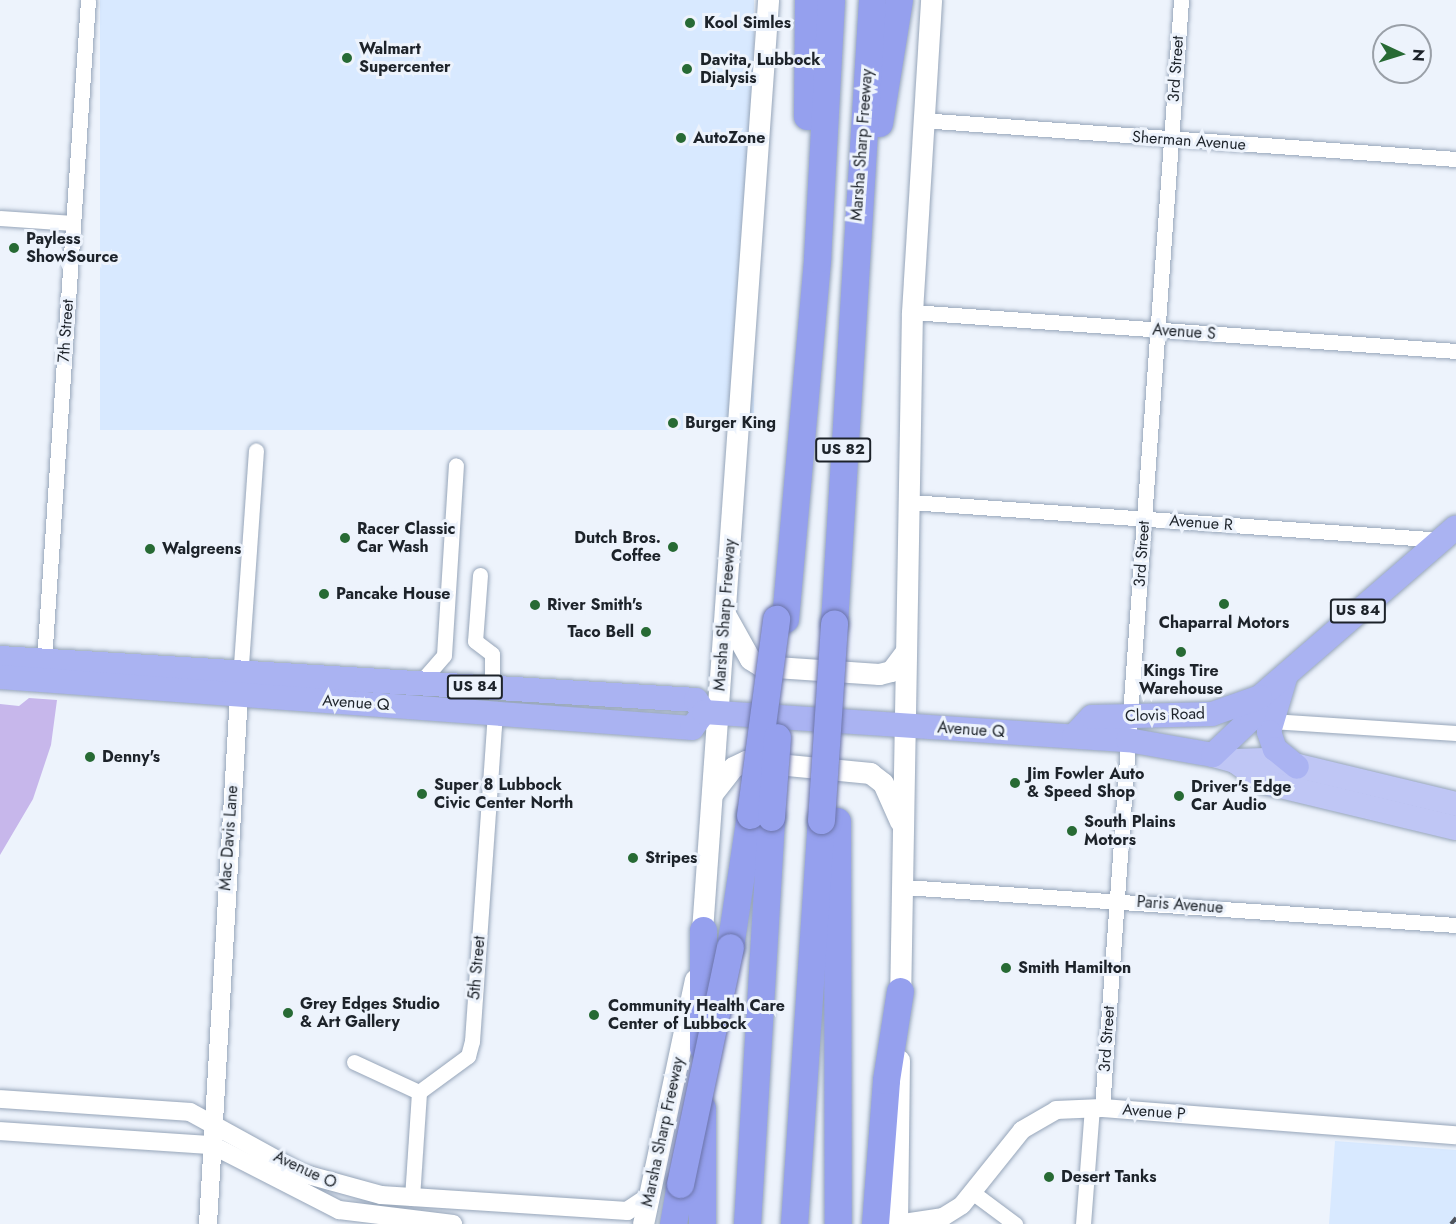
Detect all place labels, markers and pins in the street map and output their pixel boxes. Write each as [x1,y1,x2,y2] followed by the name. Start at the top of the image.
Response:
[704,13,791,33] place label: Kool Simles
[681,14,699,32] marker: Kool Simles
[359,39,451,77] place label: Walmart Supercenter
[700,50,820,88] place label: Davita, Lubbock Dialysis
[340,51,354,65] marker: Walmart Supercenter
[678,60,696,78] marker: Davita, Lubbock Dialysis
[693,128,765,148] place label: AutoZone
[674,131,688,145] marker: AutoZone
[26,229,119,267] place label: Payless ShowSource
[7,241,21,255] marker: Payless ShowSource
[685,413,776,433] place label: Burger King
[666,416,680,430] marker: Burger King
[357,519,455,557] place label: Racer Classic Car Wash
[574,528,661,566] place label: Dutch Bros. Coffee
[338,531,352,545] marker: Racer Classic Car Wash
[162,539,241,559] place label: Walgreens
[666,540,680,554] marker: Dutch Bros. Coffee
[143,542,157,556] marker: Walgreens
[336,584,450,604] place label: Pancake House
[317,587,331,601] marker: Pancake House
[547,595,642,615] place label: River Smith's
[1217,597,1231,611] marker: Chaparral Motors
[528,598,542,612] marker: River Smith's
[1159,613,1289,633] place label: Chaparral Motors
[567,622,634,642] place label: Taco Bell
[639,625,653,639] marker: Taco Bell
[1174,645,1188,659] marker: Kings Tire Warehouse
[1139,661,1223,699] place label: Kings Tire Warehouse
[102,747,160,767] place label: Denny's
[83,750,97,764] marker: Denny's
[1027,764,1144,802] place label: Jim Fowler Auto & Speed Shop
[434,775,573,813] place label: Super 8 Lubbock Civic Center North
[1008,776,1022,790] marker: Jim Fowler Auto & Speed Shop
[1191,777,1292,815] place label: Driver's Edge Car Audio
[415,787,429,801] marker: Super 8 Lubbock Civic Center North
[1172,789,1186,803] marker: Driver's Edge Car Audio
[1084,812,1175,850] place label: South Plains Motors
[1065,824,1079,838] marker: South Plains Motors
[645,848,697,868] place label: Stripes
[626,851,640,865] marker: Stripes
[1018,958,1131,978] place label: Smith Hamilton
[999,961,1013,975] marker: Smith Hamilton
[300,994,440,1032] place label: Grey Edges Studio & Art Gallery
[608,996,785,1034] place label: Community Health Care Center of Lubbock
[281,1006,295,1020] marker: Grey Edges Studio & Art Gallery
[585,1006,603,1024] marker: Community Health Care Center of Lubbock
[1061,1167,1157,1187] place label: Desert Tanks
[1042,1170,1056,1184] marker: Desert Tanks

